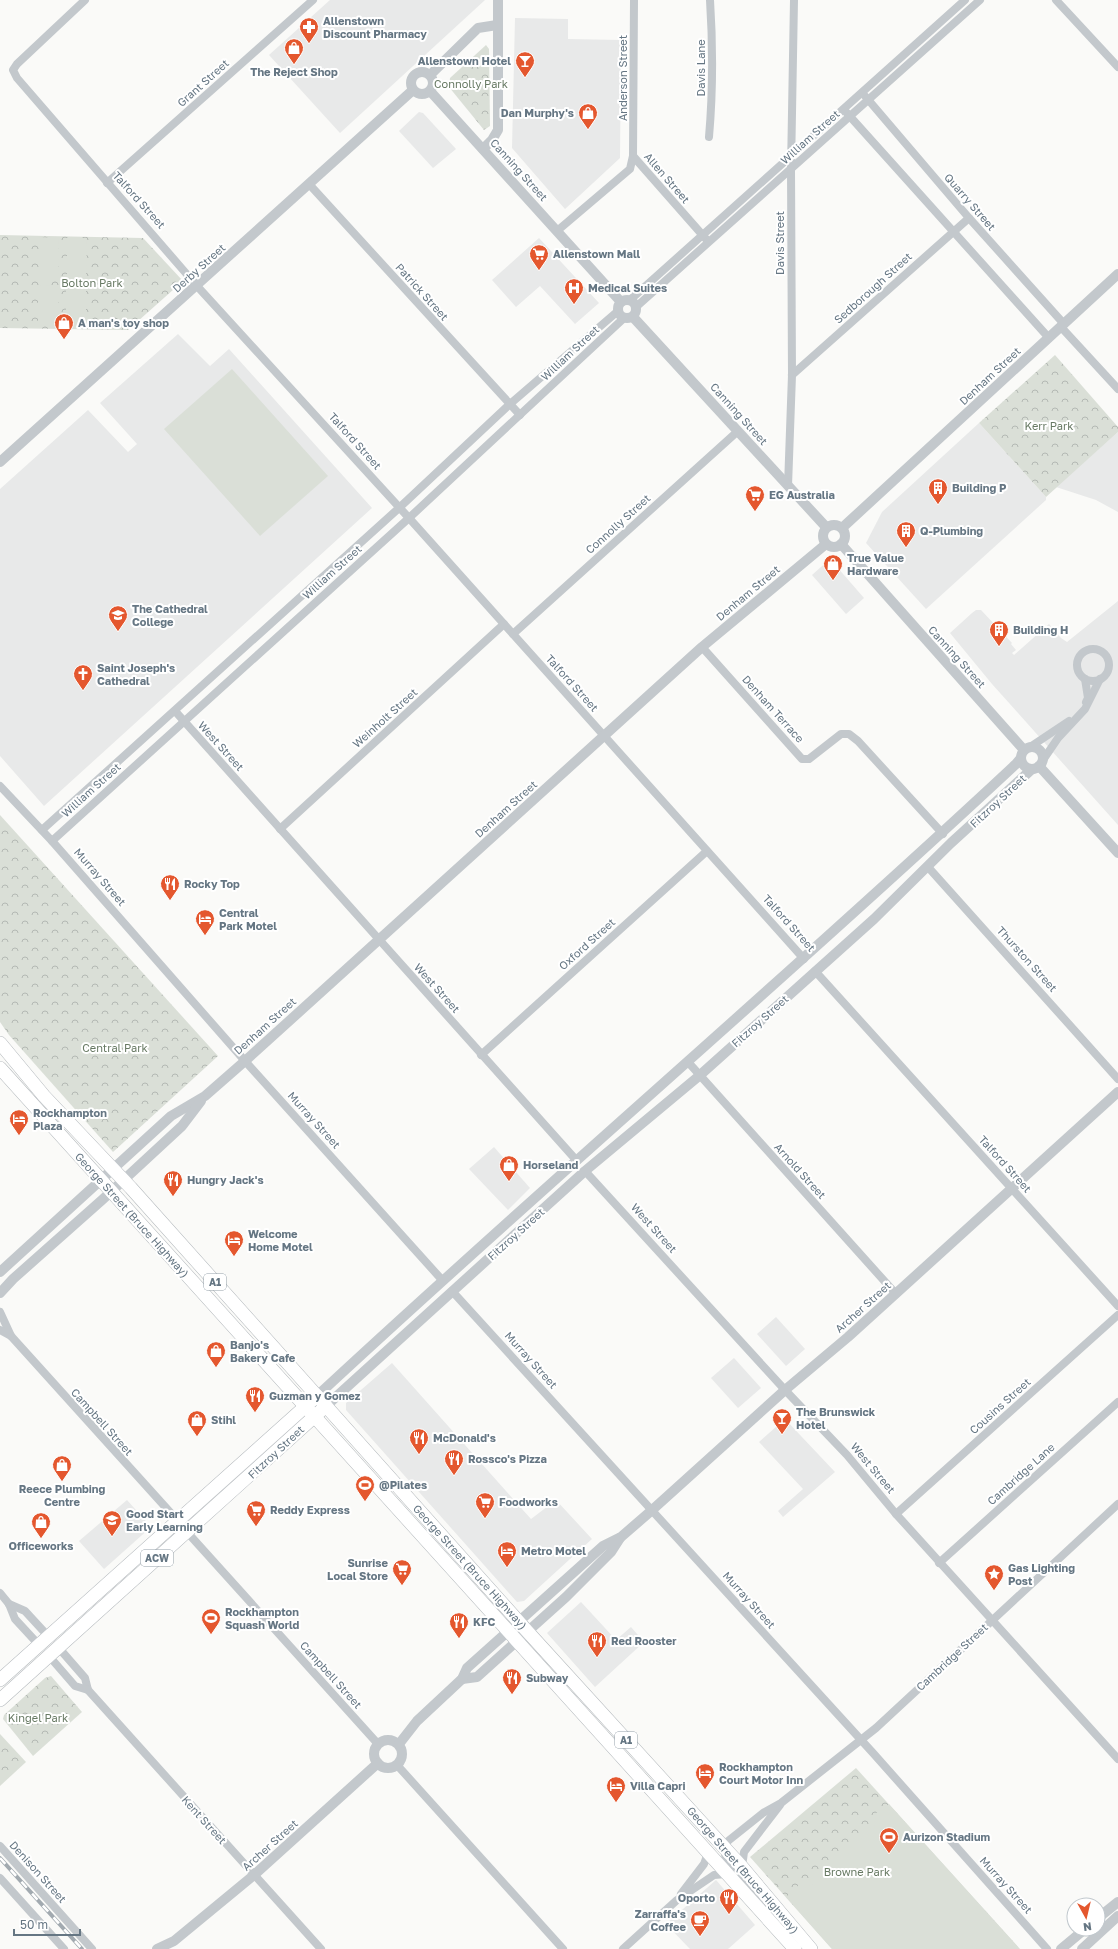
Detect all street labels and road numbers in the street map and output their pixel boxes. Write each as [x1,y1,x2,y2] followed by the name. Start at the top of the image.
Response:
[616,35,629,121] street label: Anderson Street
[694,39,707,97] street label: Davis Lane
[174,56,231,109] street label: Grant Street
[778,107,842,166] street label: William Street
[488,136,551,203] street label: Canning Street
[642,150,693,206] street label: Allen Street
[110,169,168,231] street label: Talford Street
[942,170,999,233] street label: Quarry Street
[773,211,786,275] street label: Davis Street
[170,241,228,295] street label: Derby Street
[831,249,914,326] street label: Sedborough Street
[393,260,451,323] street label: Patrick Street
[538,322,601,383] street label: William Street
[956,344,1023,407] street label: Denham Street
[708,380,771,447] street label: Canning Street
[326,410,384,472] street label: Talford Street
[583,491,653,556] street label: Connolly Street
[300,542,364,601] street label: William Street
[713,562,782,623] street label: Denham Street
[926,623,989,690] street label: Canning Street
[543,652,601,714] street label: Talford Street
[740,673,807,745] street label: Denham Terrace
[350,685,420,750] street label: Weinholt Street
[196,718,247,773] street label: West Street
[59,760,123,819] street label: William Street
[967,771,1028,830] street label: Fitzroy Street
[472,777,539,840] street label: Denham Street
[72,845,129,908] street label: Murray Street
[760,892,818,954] street label: Talford Street
[556,915,617,972] street label: Oxford Street
[995,923,1060,994] street label: Thurston Street
[412,960,463,1015] street label: West Street
[729,992,791,1049] street label: Fitzroy Street
[231,994,298,1057] street label: Denham Street
[285,1089,343,1151] street label: Murray Street
[976,1133,1034,1195] street label: Talford Street
[772,1140,829,1201] street label: Arnold Street
[73,1150,192,1280] street label: George Street (Bruce Highway)
[629,1200,680,1255] street label: West Street
[485,1205,547,1262] street label: Fitzroy Street
[204,1274,226,1290] road number: A1
[832,1278,893,1335] street label: Archer Street
[502,1329,560,1391] street label: Murray Street
[967,1375,1033,1436] street label: Cousins Street
[69,1385,136,1458] street label: Campbell Street
[245,1422,306,1481] street label: Fitzroy Street
[848,1440,898,1496] street label: West Street
[984,1440,1057,1507] street label: Cambridge Lane
[411,1502,530,1632] street label: George Street (Bruce Highway)
[141,1550,173,1566] road number: ACW
[720,1569,778,1631] street label: Murray Street
[913,1620,990,1693] street label: Cambridge Street
[298,1638,365,1711] street label: Campbell Street
[615,1732,637,1748] road number: A1
[179,1793,229,1846] street label: Kent Street
[685,1804,802,1936] street label: George Street (Bruce Highway)
[239,1816,300,1873] street label: Archer Street
[7,1838,69,1905] street label: Denison Street
[977,1854,1035,1916] street label: Murray Street

